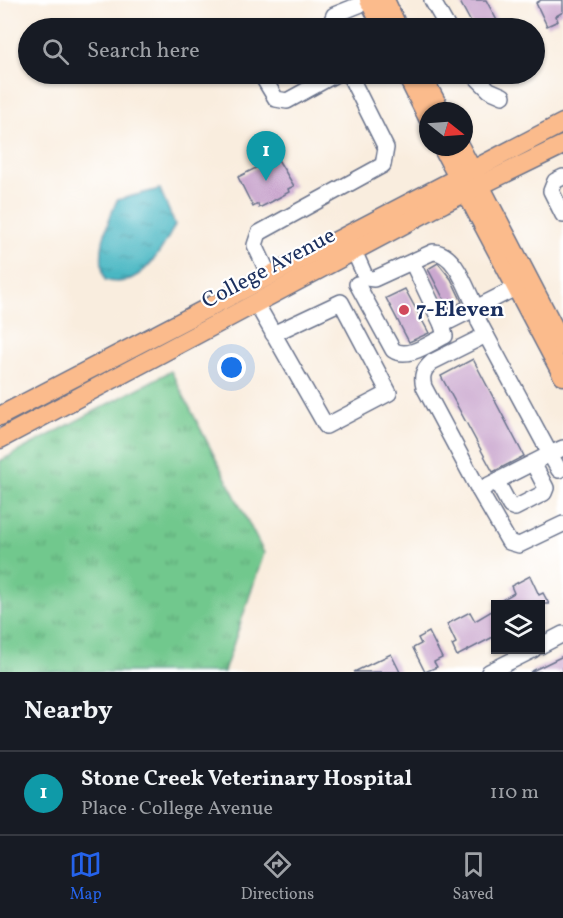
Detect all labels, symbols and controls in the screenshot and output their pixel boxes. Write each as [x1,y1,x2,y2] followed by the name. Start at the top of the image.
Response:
[18,18,545,84] search box
[39,35,72,68] icon: search
[87,36,200,67] text: Search here
[419,102,473,156] north arrow
[246,132,286,181] pin: 1
[197,221,341,317] street label: College Avenue
[416,295,504,326] place label: 7-Eleven
[397,303,411,317] marker: 7-Eleven
[217,353,246,382] your location
[491,600,545,654] map controls
[491,600,545,654] button: layers
[24,693,113,729] text: Nearby
[81,764,412,795] text: Stone Creek Veterinary Hospital
[39,779,48,807] text: 1
[490,779,539,807] text: 110 m
[81,795,273,823] text: Place · College Avenue
[69,848,102,906] tab: Map
[241,848,314,906] tab: Directions
[453,848,494,906] tab: Saved

